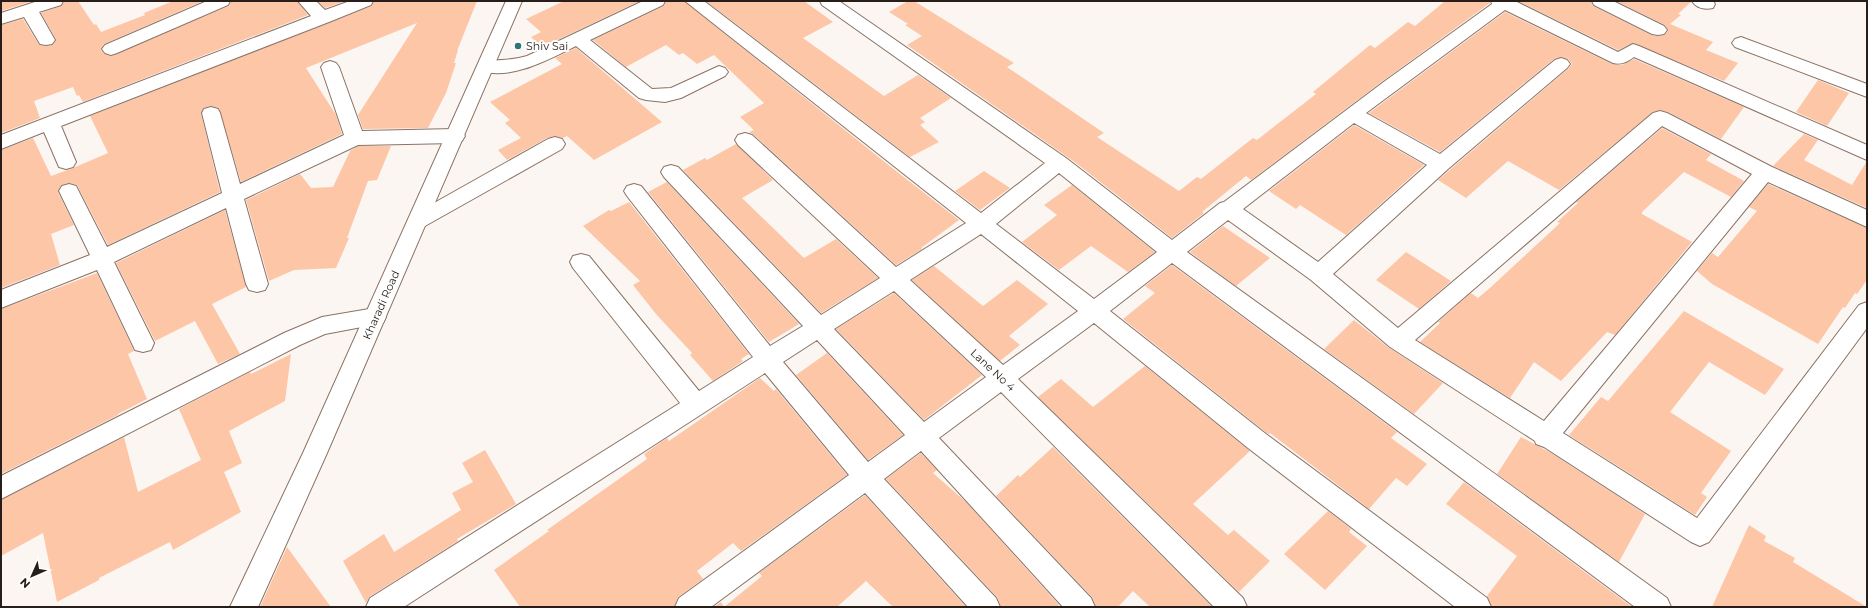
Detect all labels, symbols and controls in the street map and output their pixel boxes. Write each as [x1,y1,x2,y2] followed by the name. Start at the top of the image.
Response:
[526,39,568,53] place label: Shiv Sai
[513,41,523,51] marker: Shiv Sai
[360,268,402,342] street label: Kharadi Road
[968,346,1019,395] street label: Lane No 4
[12,556,52,596] north arrow
[17,575,33,591] text: N

